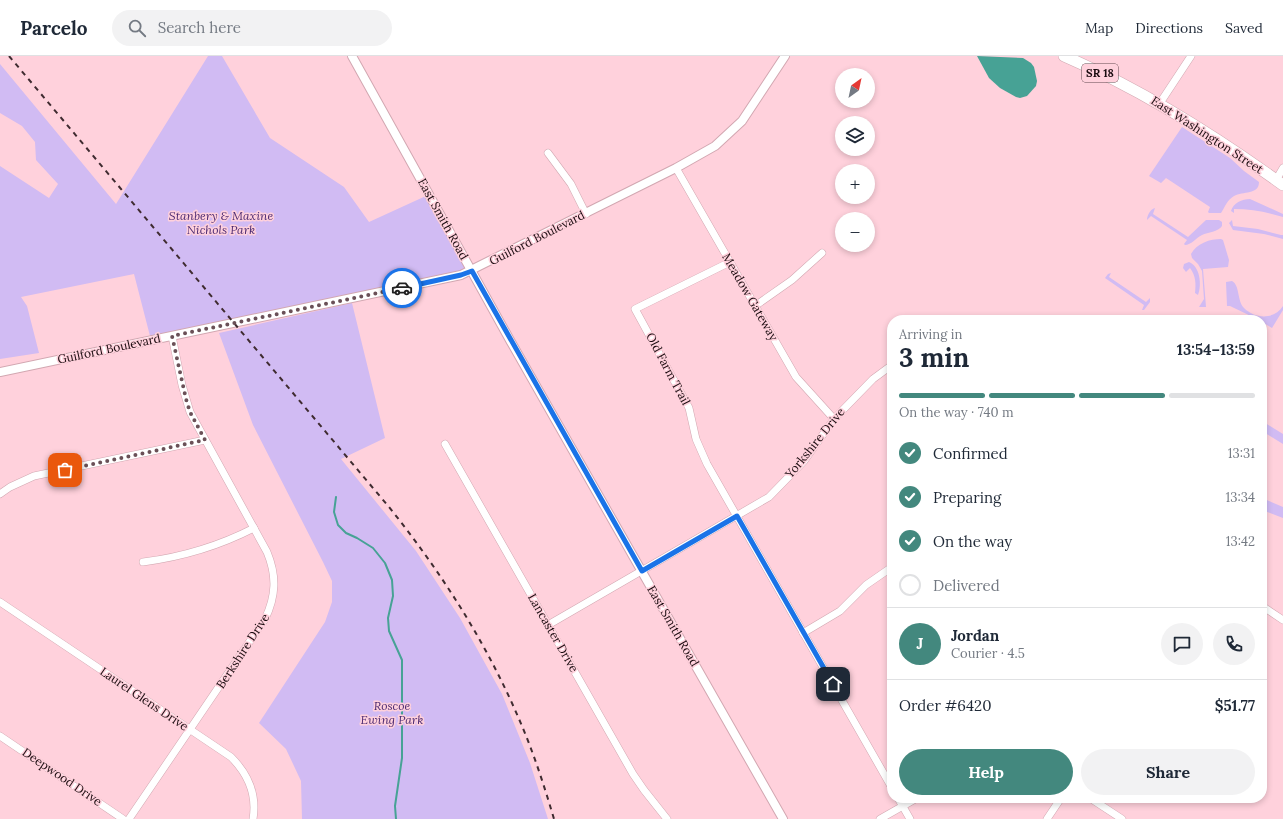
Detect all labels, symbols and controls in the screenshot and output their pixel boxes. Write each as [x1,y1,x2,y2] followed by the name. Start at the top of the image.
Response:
[112,10,392,46] search box
[20,16,88,40] text: Parcelo
[126,17,148,39] icon: search
[158,18,241,37] text: Search here
[1085,19,1113,37] text: Map
[1135,19,1203,37] text: Directions
[1225,19,1263,37] text: Saved
[1082,64,1118,82] road number: SR 18
[835,68,875,108] north arrow
[835,68,875,252] map controls
[1148,93,1267,177] street label: East Washington Street
[835,116,875,156] button: layers
[835,164,875,204] button: +
[415,175,472,262] street label: East Smith Road
[487,207,587,268] street label: Guilford Boulevard
[169,208,273,237] park label: Stanbery & Maxine Nichols Park
[835,212,875,252] button: −
[719,250,782,344] street label: Meadow Gateway
[382,268,422,308] courier
[391,277,413,299] icon: car
[899,326,962,343] text: Arriving in
[56,330,162,367] street label: Guilford Boulevard
[643,330,694,408] street label: Old Farm Trail
[1177,340,1255,359] text: 13:54–13:59
[899,341,969,374] text: 3 min
[781,404,848,482] street label: Yorkshire Drive
[899,404,1014,421] text: On the way · 740 m
[899,442,921,464] icon: check
[933,444,1008,463] text: Confirmed
[1228,445,1255,462] text: 13:31
[48,453,82,487] pin
[54,459,76,481] icon: bag
[899,486,921,508] icon: check
[933,488,1001,507] text: Preparing
[1225,489,1255,506] text: 13:34
[899,530,921,552] icon: check
[933,532,1012,551] text: On the way
[1226,533,1255,550] text: 13:42
[933,576,1000,595] text: Delivered
[644,583,703,669] street label: East Smith Road
[525,591,582,675] street label: Lancaster Drive
[213,610,273,691] street label: Berkshire Drive
[1161,623,1203,665] button: chat
[1213,623,1255,665] button: phone
[951,626,999,645] text: Jordan
[917,634,923,653] text: J
[951,645,1025,662] text: Courier · 4.5
[97,663,192,734] street label: Laurel Glens Drive
[816,667,850,701] pin
[822,673,844,695] icon: home
[899,696,991,715] text: Order #6420
[1215,696,1255,715] text: $51.77
[361,698,423,727] park label: Roscoe Ewing Park
[20,744,105,809] street label: Deepwood Drive
[899,749,1073,795] button: Help
[1081,749,1255,795] button: Share

